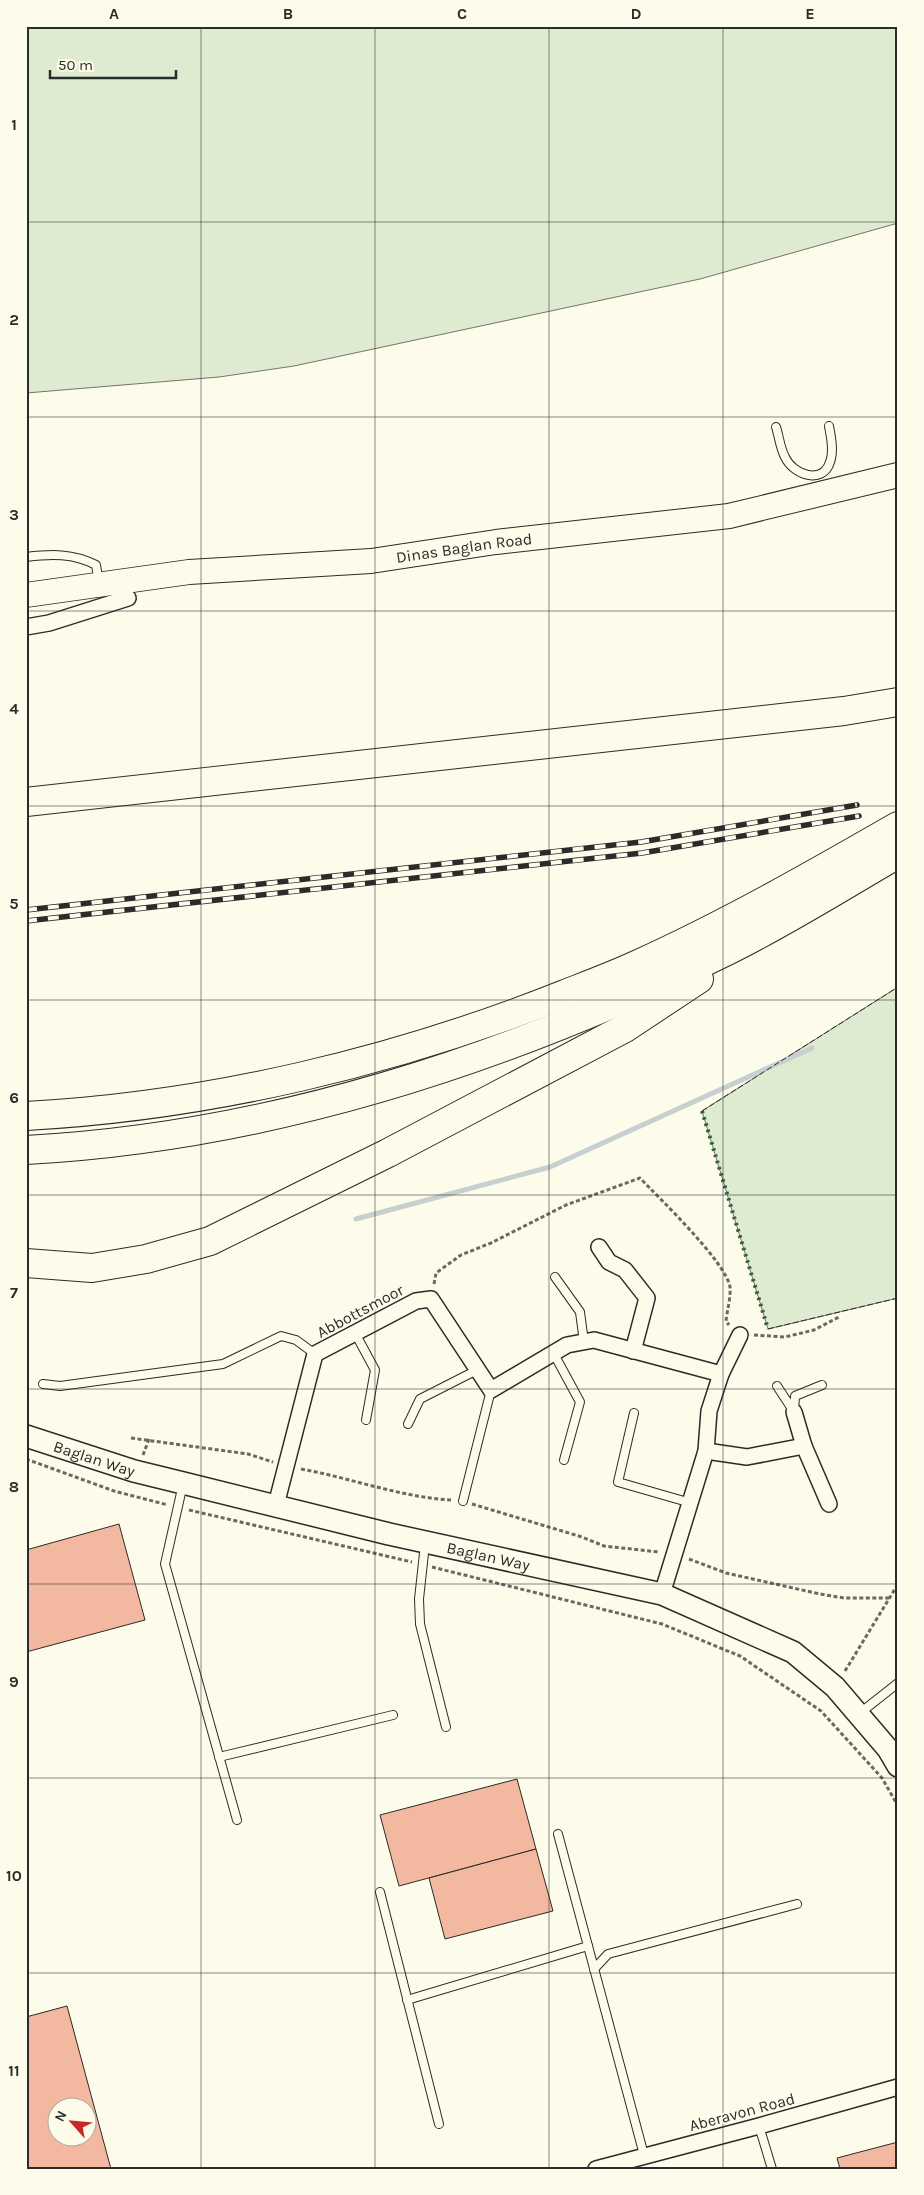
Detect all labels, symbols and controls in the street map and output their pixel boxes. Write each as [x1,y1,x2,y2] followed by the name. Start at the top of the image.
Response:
[109,4,119,23] text: A
[283,4,293,23] text: B
[457,4,467,23] text: C
[631,4,642,23] text: D
[805,4,815,23] text: E
[50,48,176,80] scale bar
[58,56,93,74] text: 50 m
[11,115,17,134] text: 1
[9,310,19,329] text: 2
[9,505,19,524] text: 3
[395,529,533,567] street label: Dinas Baglan Road
[9,699,19,718] text: 4
[9,894,19,913] text: 5
[9,1088,19,1107] text: 6
[313,1280,407,1342] street label: Abbottsmoor
[10,1283,18,1302] text: 7
[51,1436,138,1480] street label: Baglan Way
[9,1477,19,1496] text: 8
[445,1537,532,1574] street label: Baglan Way
[9,1672,19,1691] text: 9
[6,1866,22,1885] text: 10
[8,2061,20,2080] text: 11
[687,2089,797,2135] street label: Aberavon Road
[48,2098,98,2148] north arrow
[51,2108,71,2125] text: N

